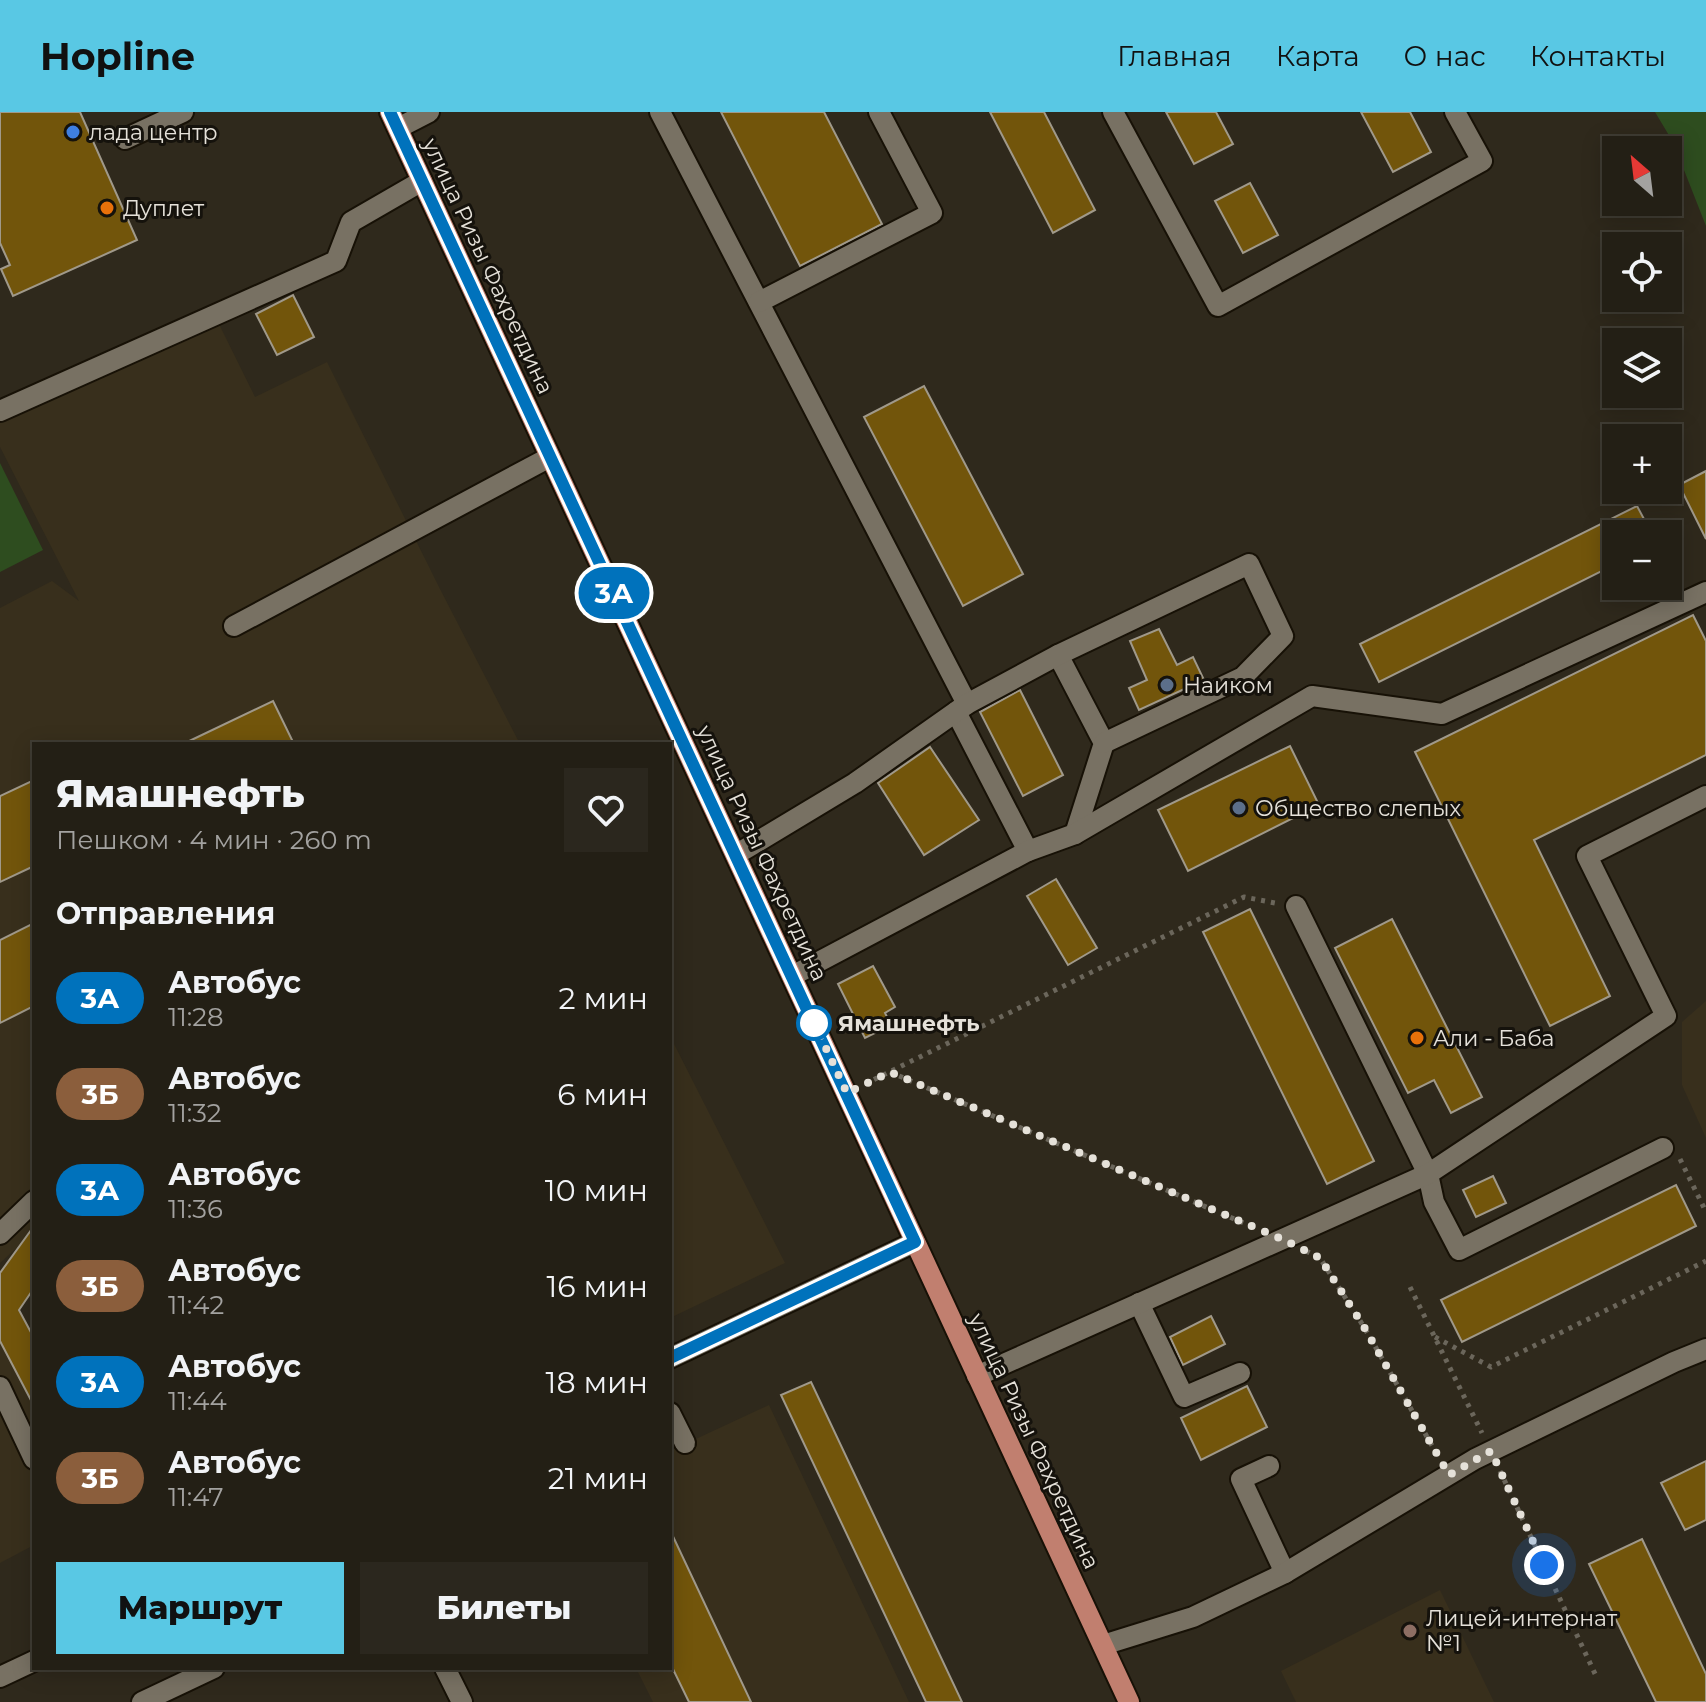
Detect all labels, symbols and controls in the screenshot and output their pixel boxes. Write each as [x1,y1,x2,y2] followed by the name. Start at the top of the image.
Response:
[40,33,195,80] text: Hopline
[1117,39,1232,73] text: Главная
[1276,39,1360,73] text: Карта
[1404,39,1486,73] text: О нас
[1530,39,1666,73] text: Контакты
[89,119,218,146] place label: лада центр
[64,123,82,141] marker: лада центр
[416,133,559,398] street label: улица Ризы Фахретдина
[1602,136,1682,216] north arrow
[1602,136,1682,600] map controls
[123,195,205,222] place label: Дуплет
[98,199,116,217] marker: Дуплет
[1602,232,1682,312] button: locate
[1602,328,1682,408] button: layers
[1602,424,1682,504] button: +
[1602,520,1682,600] button: −
[578,567,650,619] line badge: 3А
[595,576,633,610] text: 3А
[1183,672,1273,699] place label: Наиком
[1158,676,1176,694] marker: Наиком
[690,720,833,985] street label: улица Ризы Фахретдина
[564,768,648,852] button: heart
[56,770,305,817] text: Ямашнефть
[1255,795,1462,822] place label: Общество слепых
[1230,799,1248,817] marker: Общество слепых
[56,824,372,856] text: Пешком · 4 мин · 260 m
[56,895,275,932] text: Отправления
[168,964,301,1001] text: Автобус
[559,980,648,1017] text: 2 мин
[81,981,119,1015] text: 3А
[168,1001,224,1033] text: 11:28
[797,1006,831,1040] marker: Ямашнефть
[838,1010,979,1037] place label: Ямашнефть
[1433,1025,1554,1052] place label: Али - Баба
[1408,1029,1426,1047] marker: Али - Баба
[168,1060,301,1097] text: Автобус
[557,1076,648,1113] text: 6 мин
[81,1077,119,1111] text: 3Б
[168,1097,222,1129] text: 11:32
[168,1156,301,1193] text: Автобус
[545,1172,648,1209] text: 10 мин
[81,1173,119,1207] text: 3А
[168,1193,223,1225] text: 11:36
[168,1252,301,1289] text: Автобус
[546,1268,648,1305] text: 16 мин
[81,1269,119,1303] text: 3Б
[168,1289,224,1321] text: 11:42
[962,1308,1105,1573] street label: улица Ризы Фахретдина
[168,1348,301,1385] text: Автобус
[546,1364,648,1401] text: 18 мин
[81,1365,119,1399] text: 3А
[168,1385,227,1417] text: 11:44
[168,1444,301,1481] text: Автобус
[548,1460,648,1497] text: 21 мин
[81,1461,119,1495] text: 3Б
[168,1481,224,1513] text: 11:47
[1524,1545,1564,1585] your location
[56,1562,344,1654] button: Маршрут
[360,1562,648,1654] button: Билеты
[1426,1605,1618,1657] place label: Лицей-интернат №1
[1401,1622,1419,1640] marker: Лицей-интернат №1

